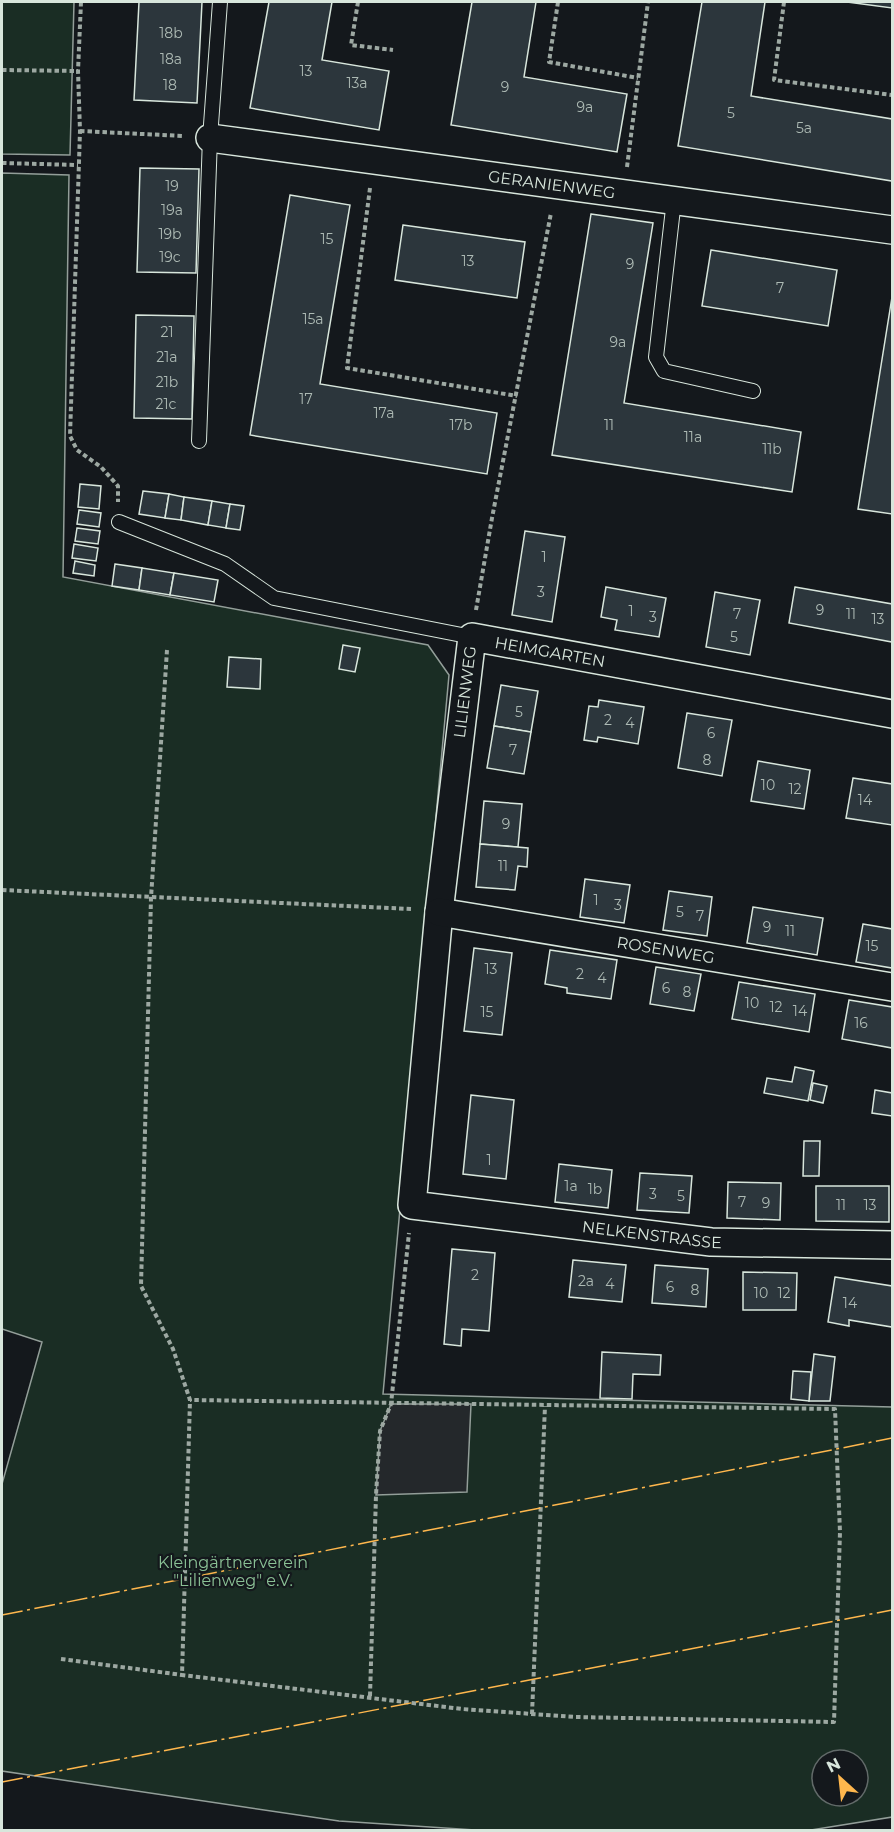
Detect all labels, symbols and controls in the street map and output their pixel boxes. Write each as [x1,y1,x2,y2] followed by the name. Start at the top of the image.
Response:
[159,24,183,42] house number: 18b
[160,50,182,68] house number: 18a
[300,62,313,80] house number: 13
[346,74,368,92] house number: 13a
[163,76,177,94] house number: 18
[501,78,509,96] house number: 9
[577,98,593,116] house number: 9a
[727,104,735,122] house number: 5
[796,119,812,137] house number: 5a
[487,166,617,202] street label: GERANIENWEG
[165,177,179,195] house number: 19
[161,201,183,219] house number: 19a
[158,225,182,243] house number: 19b
[321,230,334,248] house number: 15
[159,248,181,266] house number: 19c
[462,252,475,270] house number: 13
[626,255,634,273] house number: 9
[776,279,784,297] house number: 7
[302,310,324,328] house number: 15a
[160,323,174,341] house number: 21
[610,333,626,351] house number: 9a
[156,348,178,366] house number: 21a
[156,373,178,391] house number: 21b
[299,390,313,408] house number: 17
[156,395,177,413] house number: 21c
[373,404,395,422] house number: 17a
[450,416,472,434] house number: 17b
[604,416,614,434] house number: 11
[684,428,702,446] house number: 11a
[762,440,782,458] house number: 11b
[541,548,547,566] house number: 1
[537,583,545,601] house number: 3
[816,601,824,619] house number: 9
[628,602,634,620] house number: 1
[733,605,741,623] house number: 7
[846,605,856,623] house number: 11
[649,608,657,626] house number: 3
[872,610,885,628] house number: 13
[730,628,738,646] house number: 5
[493,633,607,671] street label: HEIMGARTEN
[450,645,480,739] street label: LILIENWEG
[515,703,523,721] house number: 5
[604,711,612,729] house number: 2
[625,714,635,732] house number: 4
[707,724,716,742] house number: 6
[509,741,517,759] house number: 7
[703,751,712,769] house number: 8
[761,776,775,794] house number: 10
[788,780,802,798] house number: 12
[858,791,873,809] house number: 14
[502,815,510,833] house number: 9
[498,857,508,875] house number: 11
[593,891,599,909] house number: 1
[614,896,622,914] house number: 3
[676,903,684,921] house number: 5
[696,907,704,925] house number: 7
[763,918,771,936] house number: 9
[785,922,795,940] house number: 11
[616,932,716,967] street label: ROSENWEG
[866,937,879,955] house number: 15
[485,960,498,978] house number: 13
[576,965,584,983] house number: 2
[597,969,607,987] house number: 4
[662,979,671,997] house number: 6
[683,983,692,1001] house number: 8
[745,994,759,1012] house number: 10
[769,998,783,1016] house number: 12
[793,1002,808,1020] house number: 14
[481,1003,494,1021] house number: 15
[854,1014,868,1032] house number: 16
[486,1151,492,1169] house number: 1
[564,1177,578,1195] house number: 1a
[588,1180,602,1198] house number: 1b
[649,1185,657,1203] house number: 3
[677,1187,685,1205] house number: 5
[738,1193,746,1211] house number: 7
[762,1194,770,1212] house number: 9
[836,1196,846,1214] house number: 11
[864,1196,877,1214] house number: 13
[581,1217,722,1252] street label: NELKENSTRASSE
[471,1266,479,1284] house number: 2
[578,1272,594,1290] house number: 2a
[605,1275,615,1293] house number: 4
[666,1278,675,1296] house number: 6
[691,1281,700,1299] house number: 8
[754,1284,768,1302] house number: 10
[777,1284,791,1302] house number: 12
[843,1294,858,1312] house number: 14
[158,1553,308,1590] park label: Kleingärtnerverein "Lilienweg" e.V.
[810,1748,870,1808] north arrow
[823,1754,843,1776] text: N

